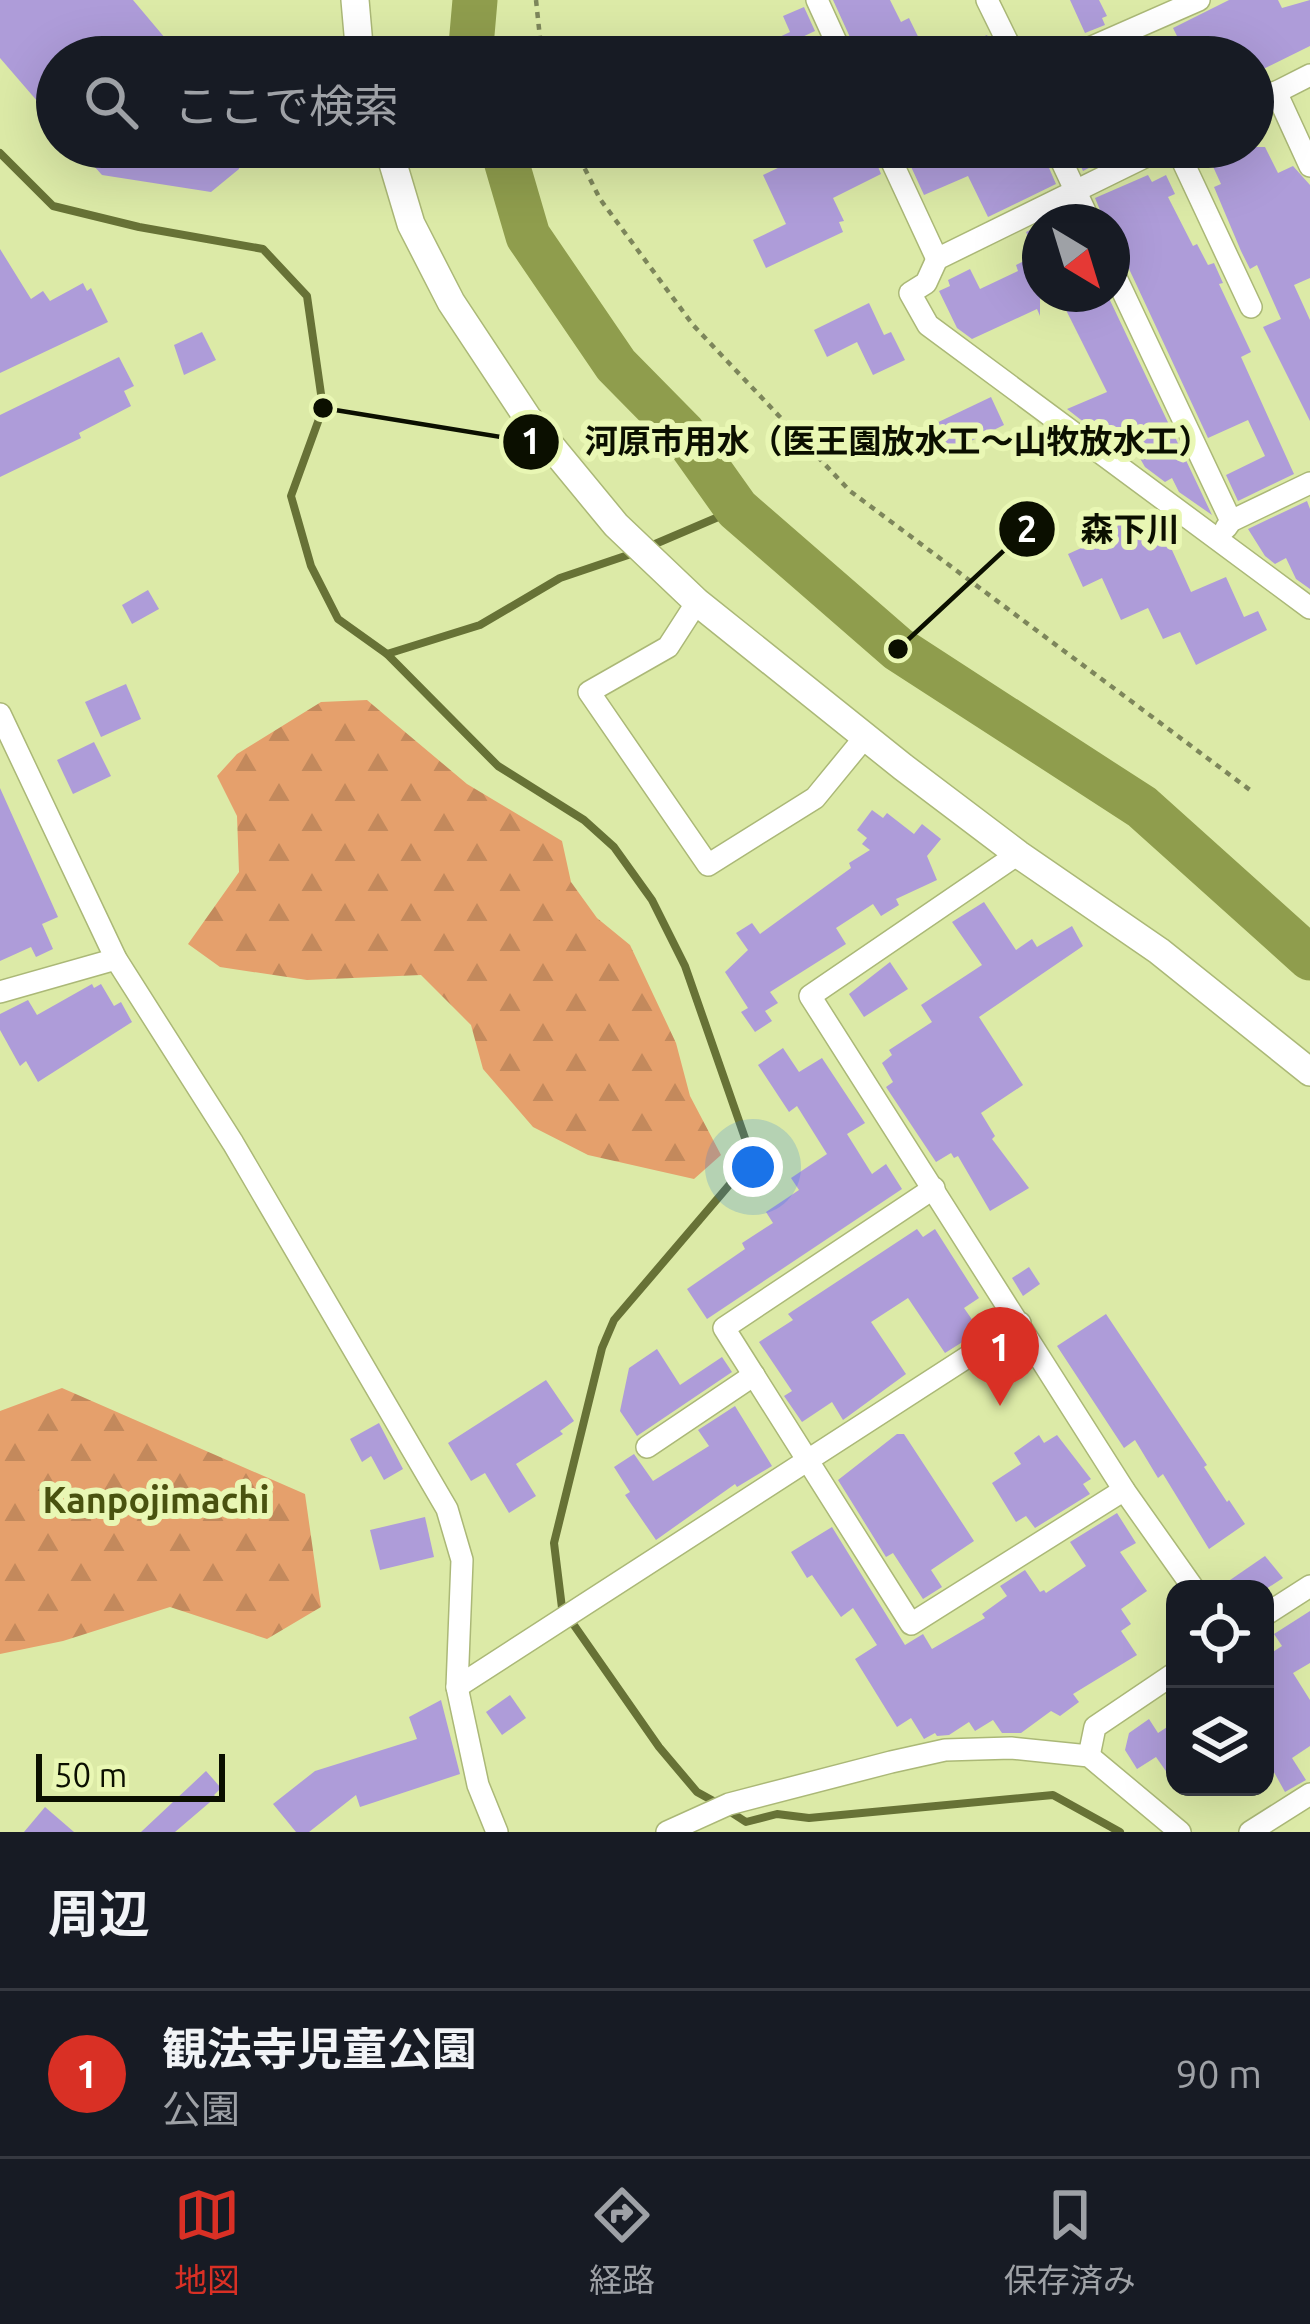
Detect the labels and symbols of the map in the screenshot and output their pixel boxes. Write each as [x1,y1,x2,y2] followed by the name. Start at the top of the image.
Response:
[1022,204,1130,312] north arrow
[501,407,1236,476] callout: 河原市用水（医王園放水工～山牧放水工）
[521,420,541,461] text: 1
[585,422,1212,459] text: 河原市用水（医王園放水工～山牧放水工）
[997,495,1204,564] callout: 森下川
[1017,508,1037,549] text: 2
[1081,510,1180,547] text: 森下川
[723,1137,783,1197] your location
[961,1307,1039,1406] pin: 1
[43,1479,269,1520] district label: Kanpojimachi
[36,1748,225,1801] scale bar

